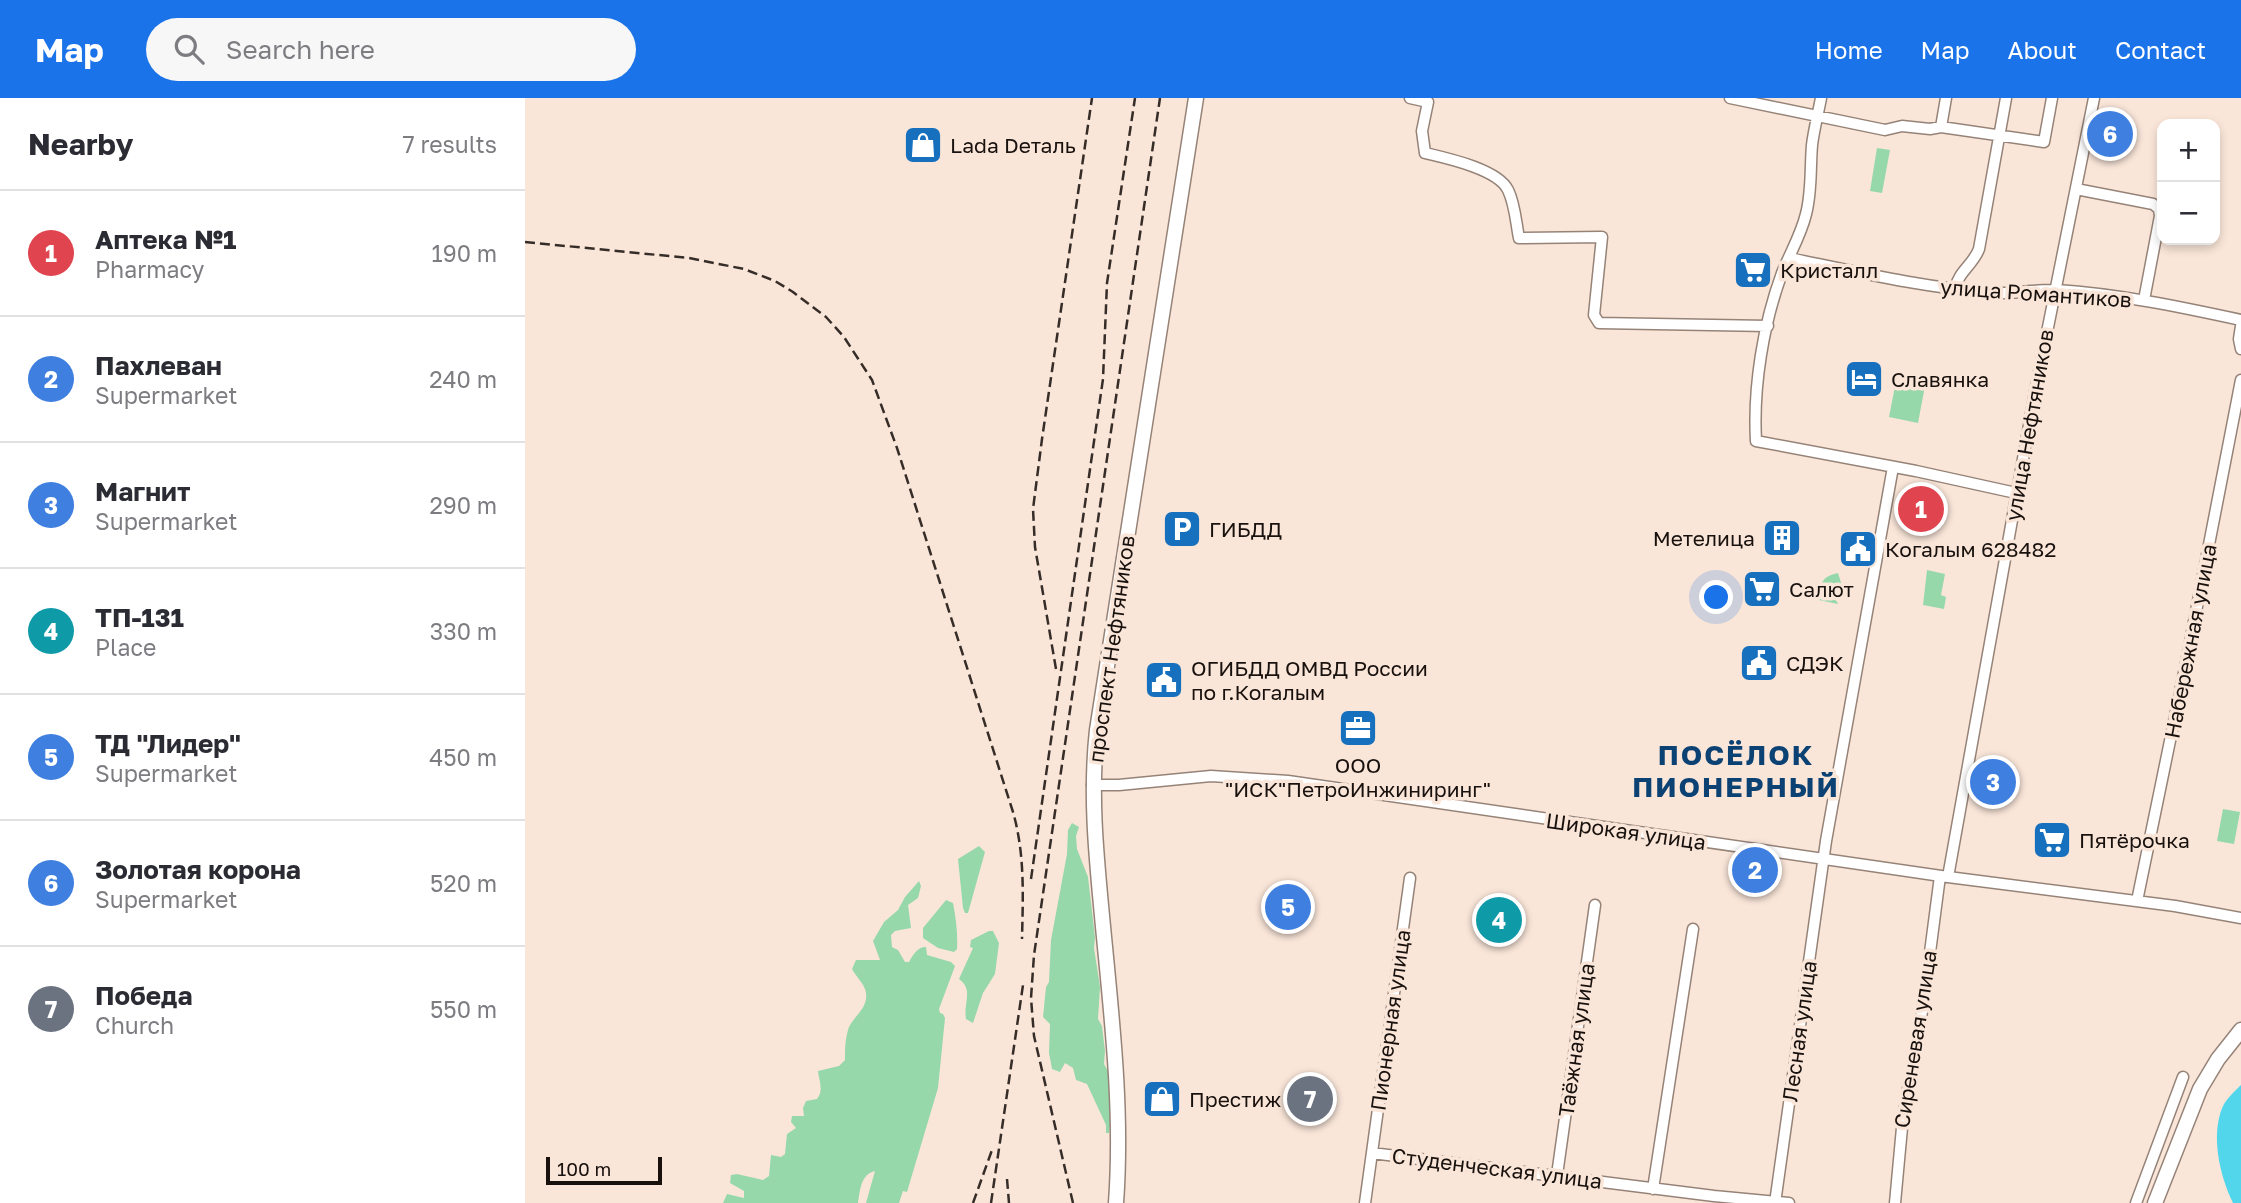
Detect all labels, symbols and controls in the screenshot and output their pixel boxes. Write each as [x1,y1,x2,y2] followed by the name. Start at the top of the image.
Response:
[146,18,636,81] search box
[35,30,104,69] text: Map
[170,30,208,68] icon: search
[226,34,375,65] text: Search here
[1815,35,1883,64] text: Home
[1921,35,1970,64] text: Map
[2008,35,2077,64] text: About
[2115,35,2206,64] text: Contact
[2087,108,2133,160] pin: 6
[2157,119,2220,245] map controls
[2157,119,2220,182] button: +
[902,124,944,166] shop icon: Lada Dеталь
[28,126,133,162] text: Nearby
[403,130,497,158] text: 7 results
[950,132,1076,158] place label: Lada Dеталь
[2157,182,2220,245] button: −
[95,224,236,255] text: Аптека №1
[45,239,57,267] text: 1
[432,239,497,267] text: 190 m
[1732,249,1774,291] supermarket icon: Кристалл
[95,255,204,283] text: Pharmacy
[1780,257,1878,283] place label: Кристалл
[1939,273,2133,313] street label: улица Романтиков
[1999,327,2059,523] street label: улица Нефтяников
[95,350,222,381] text: Пахлеван
[1843,358,1885,400] hotel icon: Славянка
[44,365,58,393] text: 2
[429,365,497,393] text: 240 m
[1891,366,1989,392] place label: Славянка
[95,381,238,409] text: Supermarket
[95,476,190,507] text: Магнит
[1898,483,1944,535] pin: 1
[44,491,58,519] text: 3
[429,491,497,519] text: 290 m
[95,507,238,535] text: Supermarket
[1161,508,1203,550] parking icon: ГИБДД
[1209,516,1282,542] place label: ГИБДД
[1761,517,1803,559] building icon: Метелица
[1653,525,1755,551] place label: Метелица
[1837,528,1879,570] public building icon: Когалым 628482
[1082,534,1140,764] street label: проспект Нефтяников
[1885,536,2056,562] place label: Когалым 628482
[2158,542,2222,740] street label: Набережная улица
[1741,568,1783,610] supermarket icon: Салют
[1789,576,1854,602] place label: Салют
[1699,580,1733,614] your location
[95,602,184,633] text: ТП-131
[44,617,58,645] text: 4
[430,617,497,645] text: 330 m
[95,633,156,661] text: Place
[1738,642,1780,684] public building icon: СДЭК
[1786,650,1844,676] place label: СДЭК
[1191,655,1428,705] place label: ОГИБДД ОМВД России по г.Когалым
[1143,659,1185,701] public building icon: ОГИБДД ОМВД России по г.Когалым
[1337,707,1379,749] office icon: ООО "ИСК"ПетроИнжиниринг"
[95,728,241,759] text: ТД "Лидер"
[1632,738,1840,803] district label: ПОСЁЛОК ПИОНЕРНЫЙ
[44,743,58,771] text: 5
[429,743,497,771] text: 450 m
[1225,752,1491,802] place label: ООО "ИСК"ПетроИнжиниринг"
[1970,756,2016,808] pin: 3
[95,759,238,787] text: Supermarket
[1544,807,1708,855] street label: Широкая улица
[2031,819,2073,861] supermarket icon: Пятёрочка
[2079,827,2190,853] place label: Пятёрочка
[1732,844,1778,896] pin: 2
[95,854,301,885] text: Золотая корона
[44,869,58,897] text: 6
[430,869,497,897] text: 520 m
[1265,881,1311,933] pin: 5
[95,885,238,913] text: Supermarket
[1476,894,1522,946] pin: 4
[1364,928,1416,1112] street label: Пионерная улица
[1888,948,1942,1130] street label: Сиреневая улица
[1776,959,1822,1103] street label: Лесная улица
[1552,961,1600,1119] street label: Таёжная улица
[95,980,193,1011] text: Победа
[45,995,57,1023] text: 7
[430,995,497,1023] text: 550 m
[95,1011,174,1039] text: Church
[1287,1073,1333,1125] pin: 7
[1141,1078,1183,1120] shop icon: Престиж
[1189,1086,1281,1112] place label: Престиж
[1390,1142,1604,1194] street label: Студенческая улица
[546,1154,661,1186] scale bar
[557,1157,611,1180] text: 100 m

